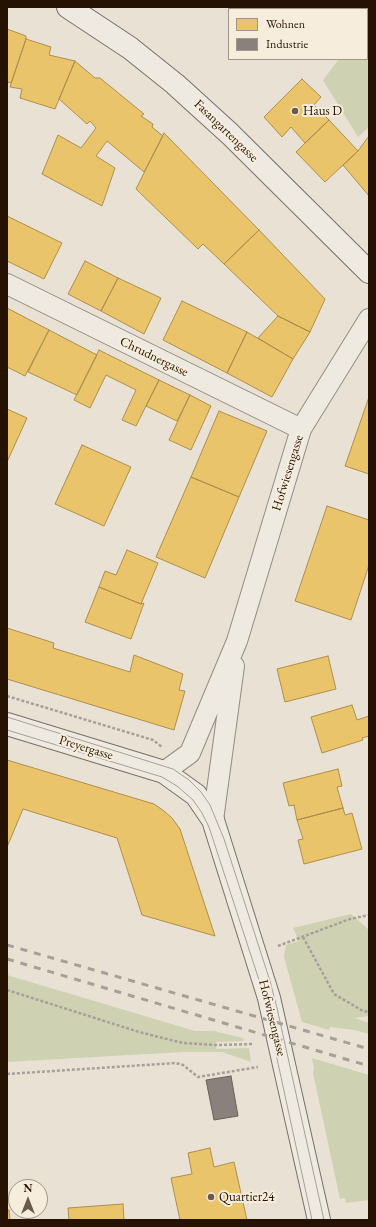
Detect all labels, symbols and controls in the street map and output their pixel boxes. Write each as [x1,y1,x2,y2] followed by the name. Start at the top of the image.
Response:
[228,8,368,60] legend
[266,16,305,32] text: Wohnen
[266,36,308,52] text: Industrie
[191,96,261,166] street label: Fasangartengasse
[303,103,342,119] place label: Haus D
[290,106,300,116] marker: Haus D
[117,334,191,380] street label: Chrudnergasse
[269,433,307,513] street label: Hofwiesengasse
[57,732,115,764] street label: Preyergasse
[255,978,289,1058] street label: Hofwiesengasse
[8,1179,48,1219] north arrow
[24,1181,32,1195] text: N
[219,1189,274,1205] place label: Quartier24
[206,1192,216,1202] marker: Quartier24

